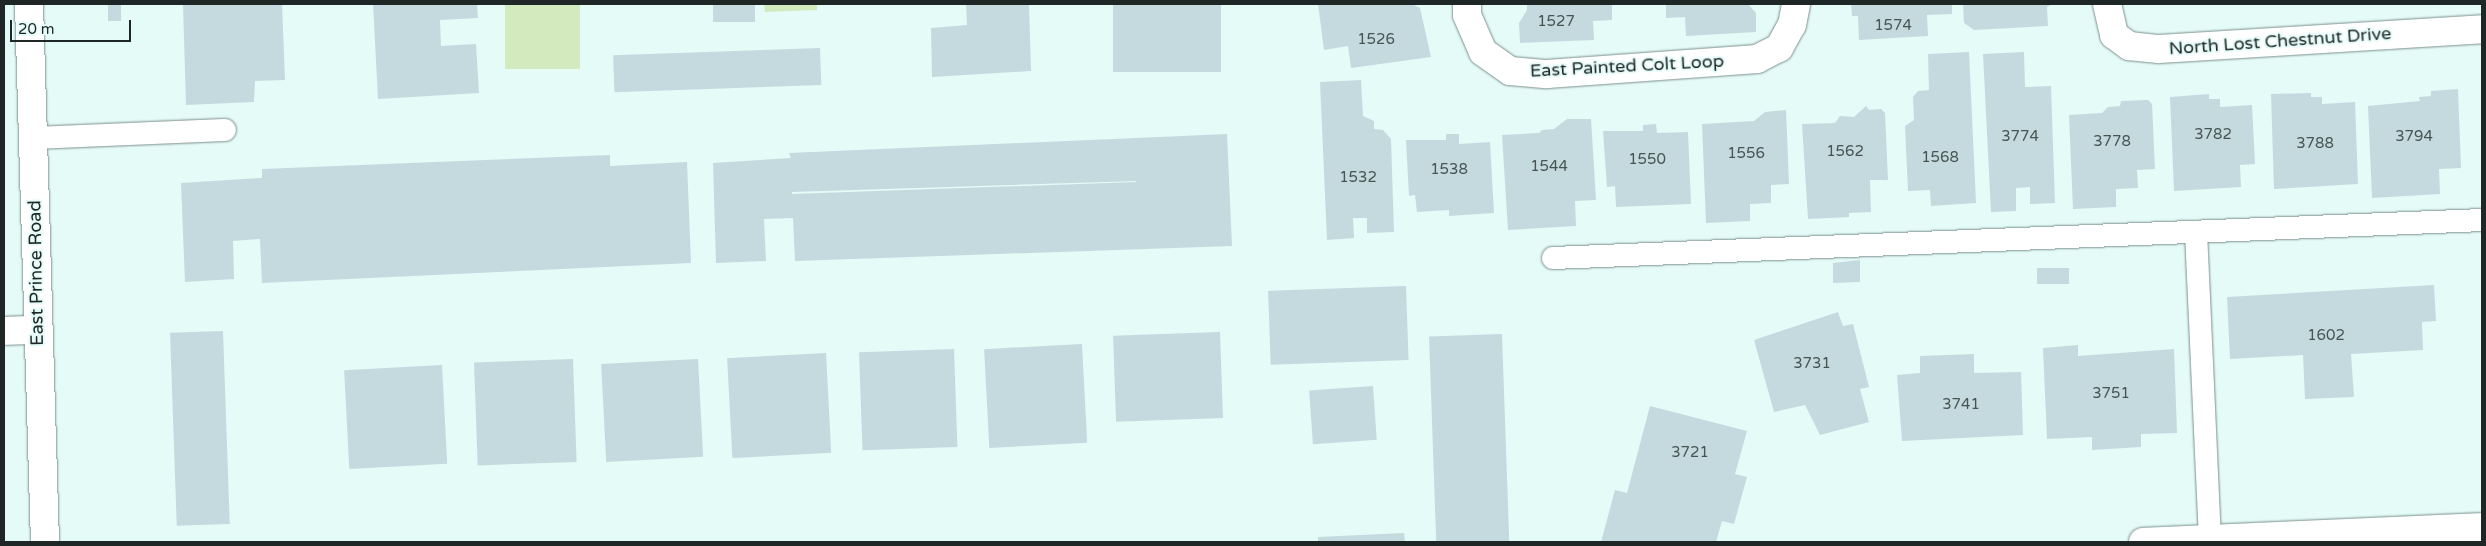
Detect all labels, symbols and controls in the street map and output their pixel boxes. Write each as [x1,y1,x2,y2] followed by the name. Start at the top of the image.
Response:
[12,10,134,42] scale bar
[1537,13,1575,31] house number: 1527
[1874,17,1912,35] house number: 1574
[18,20,55,38] text: 20 m
[2168,22,2392,60] street label: North Lost Chestnut Drive
[1357,31,1395,49] house number: 1526
[1529,50,1725,82] street label: East Painted Colt Loop
[2194,126,2232,144] house number: 3782
[2001,128,2039,146] house number: 3774
[2395,128,2433,146] house number: 3794
[2093,133,2131,151] house number: 3778
[2296,135,2334,153] house number: 3788
[1826,143,1864,161] house number: 1562
[1727,145,1765,163] house number: 1556
[1921,149,1959,167] house number: 1568
[1628,151,1666,169] house number: 1550
[1530,158,1568,176] house number: 1544
[1430,161,1468,179] house number: 1538
[1339,169,1377,187] house number: 1532
[24,200,48,346] street label: East Prince Road
[2307,327,2345,345] house number: 1602
[1793,355,1831,373] house number: 3731
[2092,385,2130,403] house number: 3751
[1942,396,1980,414] house number: 3741
[1671,444,1709,462] house number: 3721

